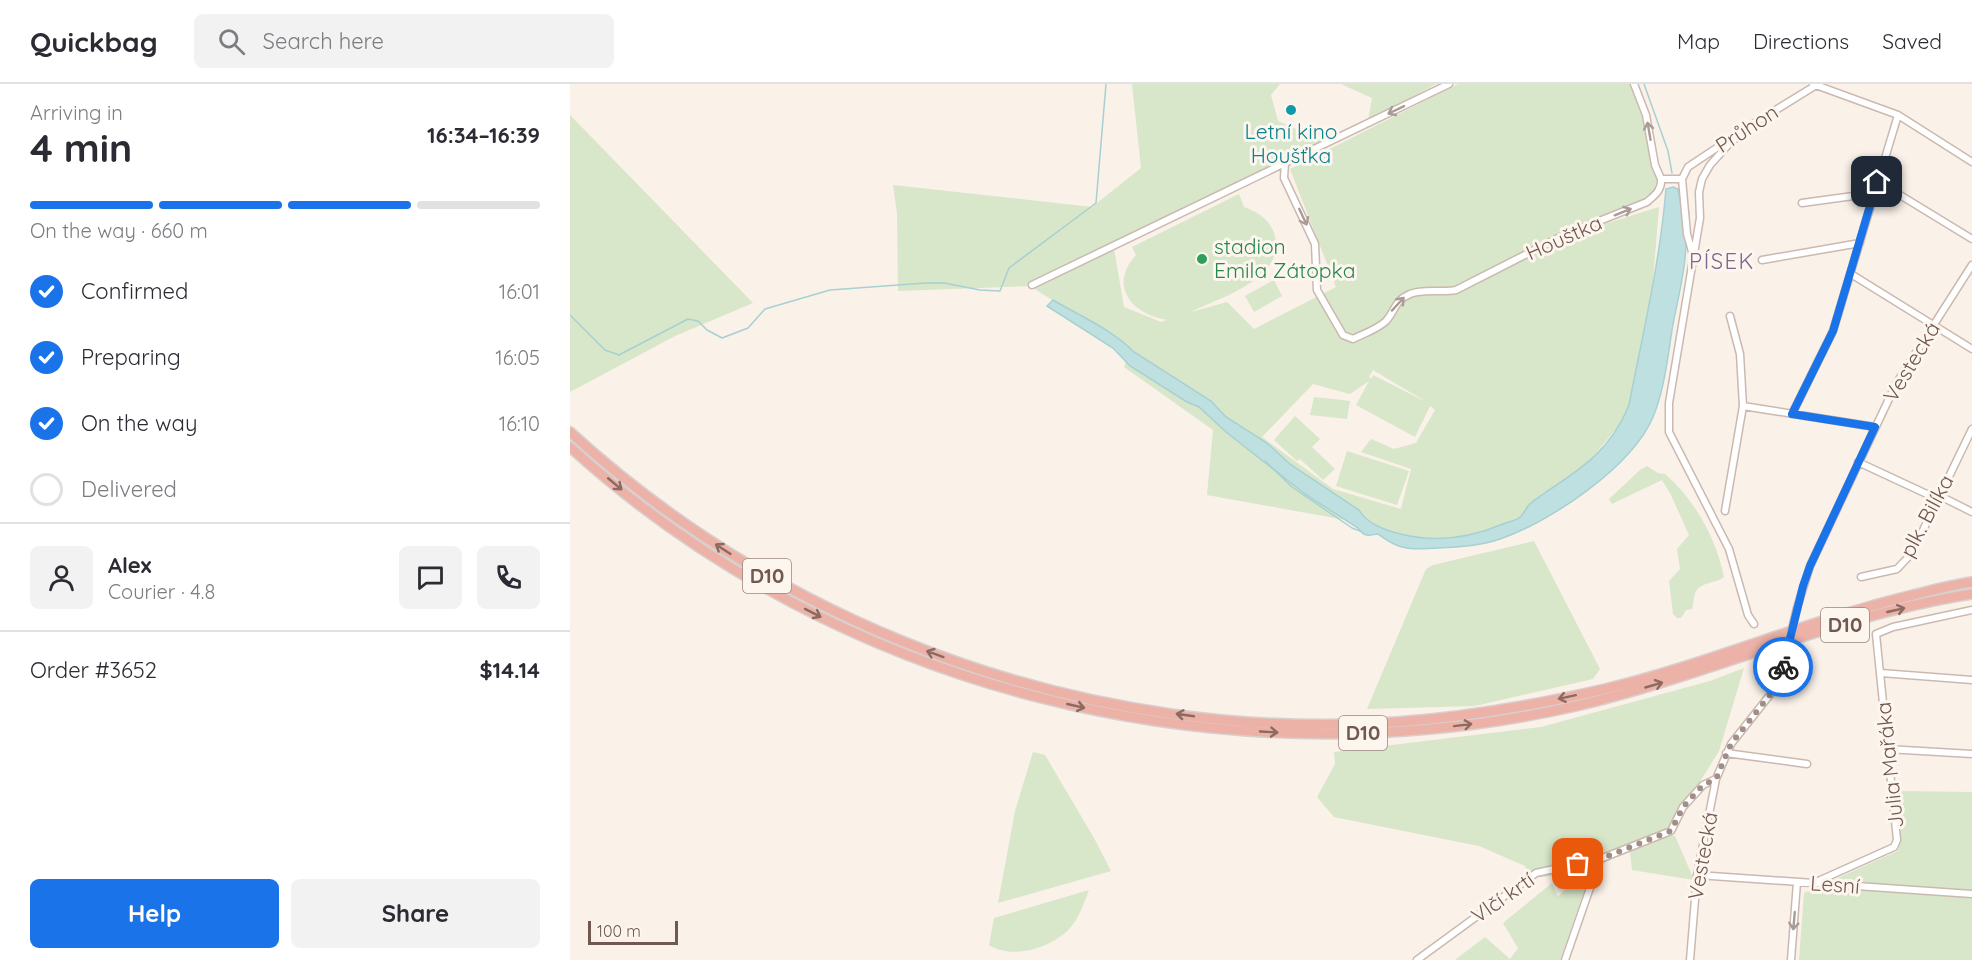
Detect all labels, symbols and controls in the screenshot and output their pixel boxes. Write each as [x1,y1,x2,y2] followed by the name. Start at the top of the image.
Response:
[194,14,614,68] search box
[30,24,158,59] text: Quickbag
[215,25,248,58] icon: search
[263,27,384,55] text: Search here
[1677,28,1720,54] text: Map
[1753,28,1849,54] text: Directions
[1882,28,1942,54] text: Saved
[1710,98,1783,158] street label: Průhon
[30,100,123,125] text: Arriving in
[1284,103,1298,117] marker: Letní kino Houšťka
[1388,104,1406,116] one-way arrow
[1244,118,1338,168] place label: Letní kino Houšťka
[427,121,540,149] text: 16:34–16:39
[1643,122,1654,141] one-way arrow
[30,123,132,172] text: 4 min
[1851,156,1902,207] pin
[1860,165,1893,198] icon: home
[1613,206,1632,217] one-way arrow
[1297,207,1309,225] one-way arrow
[1521,209,1606,265] street label: Houštka
[30,218,208,243] text: On the way · 660 m
[1214,233,1355,283] place label: stadion Emila Zátopka
[1689,247,1755,275] district label: PÍSEK
[1195,252,1209,266] marker: stadion Emila Zátopka
[30,275,63,308] icon: check
[81,277,188,305] text: Confirmed
[499,279,540,304] text: 16:01
[1391,297,1405,312] one-way arrow
[1877,317,1945,406] street label: Vestecká
[30,341,63,374] icon: check
[81,343,181,371] text: Preparing
[495,345,540,370] text: 16:05
[30,407,63,440] icon: check
[81,409,197,437] text: On the way
[499,411,540,436] text: 16:10
[1894,470,1959,561] street label: plk. Bilíka
[81,475,177,503] text: Delivered
[607,478,623,491] one-way arrow
[715,543,732,555] one-way arrow
[30,546,93,609] button: person
[399,546,462,609] button: chat
[477,546,540,609] button: phone
[108,551,151,579] text: Alex
[743,559,791,593] road number: D10
[108,579,215,604] text: Courier · 4.8
[1886,604,1905,615] one-way arrow
[804,608,822,619] one-way arrow
[1821,608,1869,642] road number: D10
[1753,637,1813,697] courier
[926,648,945,659] one-way arrow
[1767,651,1800,684] icon: bike
[30,656,157,684] text: Order #3652
[479,656,540,684] text: $14.14
[1644,679,1663,690] one-way arrow
[1558,692,1577,703] one-way arrow
[1066,701,1085,713] one-way arrow
[1869,701,1909,829] street label: Julia Mařáka
[1176,710,1196,721] one-way arrow
[1339,716,1387,750] road number: D10
[1453,720,1473,731] one-way arrow
[1258,727,1278,738] one-way arrow
[1681,810,1723,902] street label: Vestecká
[1552,838,1603,889] pin
[1561,847,1594,880] icon: bag
[1466,866,1539,928] street label: Vlčí krtí
[1809,869,1861,899] street label: Lesní
[30,879,279,948] button: Help
[291,879,540,948] button: Share
[1788,911,1799,931] one-way arrow
[588,918,678,946] scale bar
[597,921,641,941] text: 100 m

